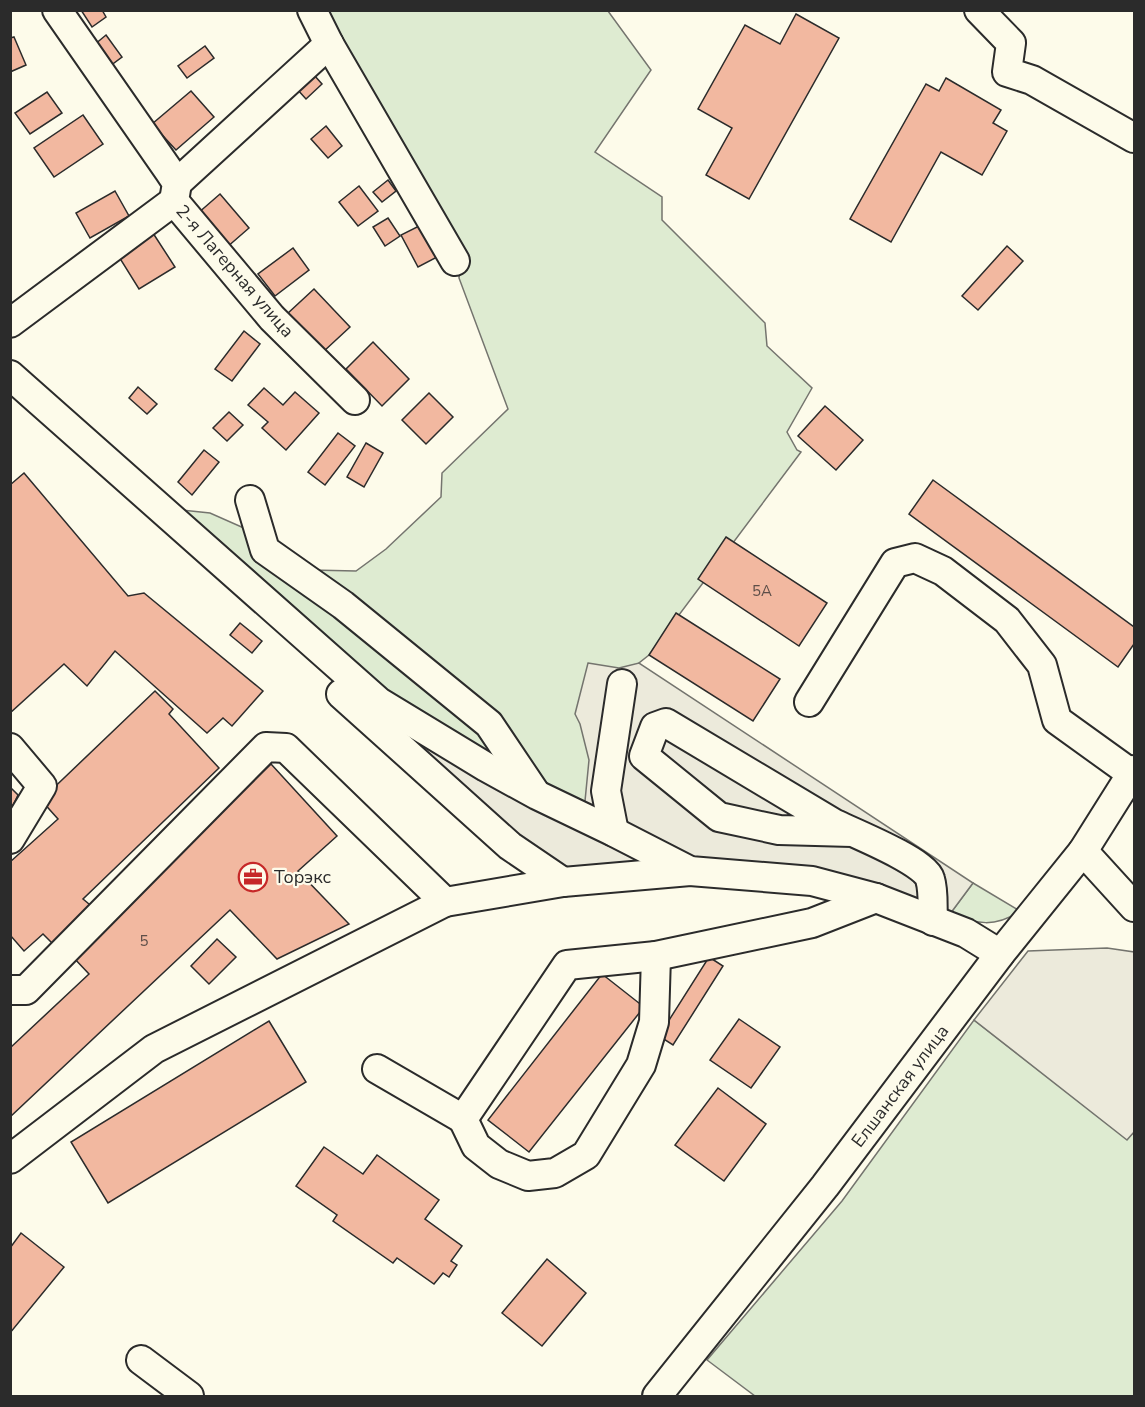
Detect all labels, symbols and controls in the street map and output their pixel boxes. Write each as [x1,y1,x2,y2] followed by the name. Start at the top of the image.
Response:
[171,199,299,343] street label: 2-я Лагерная улица
[752,581,772,601] house number: 5А
[237,861,269,893] office icon: Торэкс
[274,865,332,889] place label: Торэкс
[139,931,149,951] house number: 5
[846,1020,954,1152] street label: Елшанская улица

